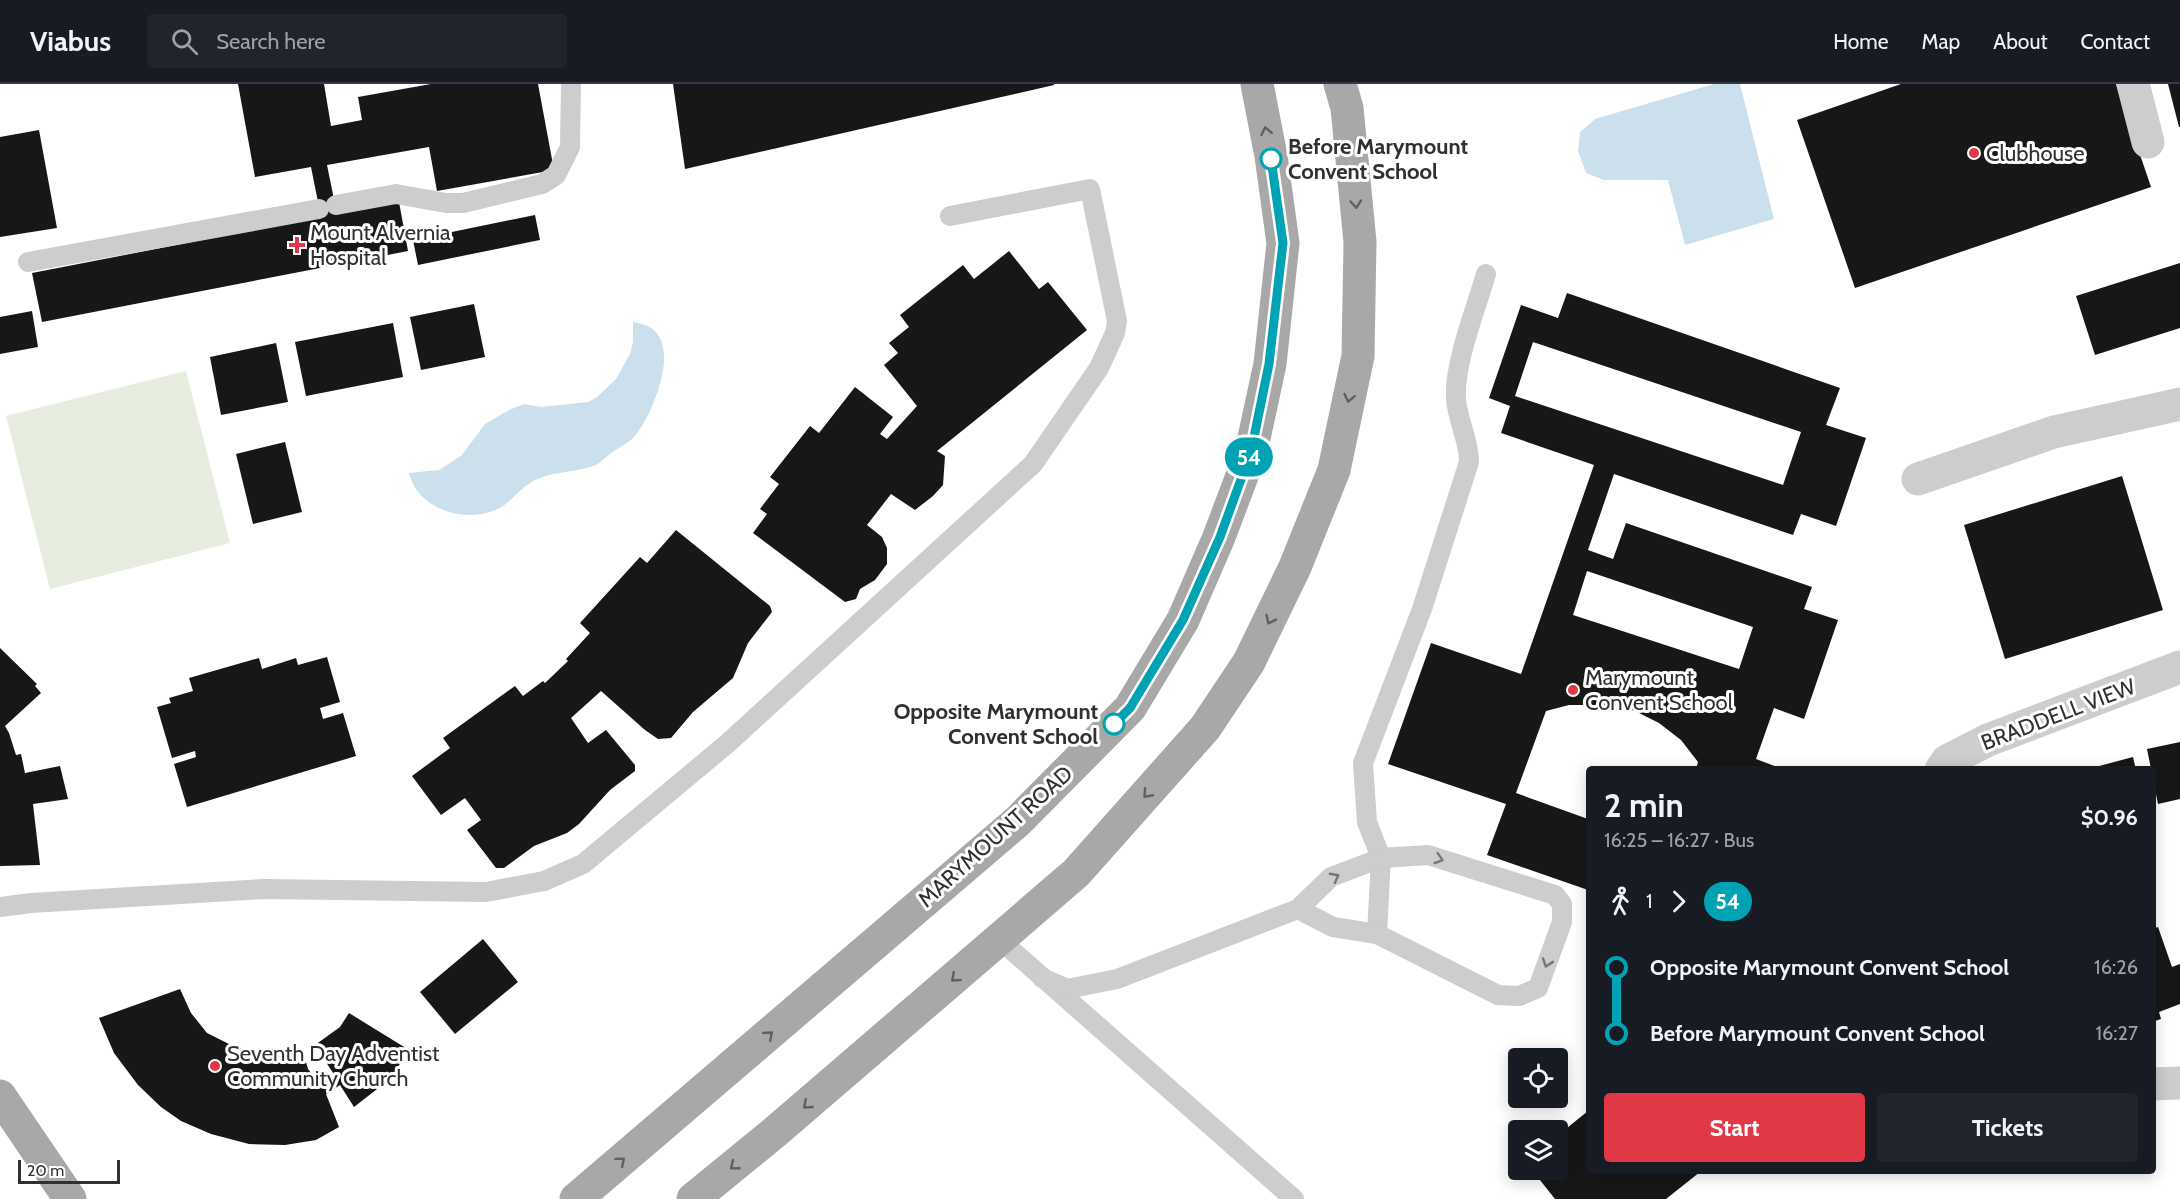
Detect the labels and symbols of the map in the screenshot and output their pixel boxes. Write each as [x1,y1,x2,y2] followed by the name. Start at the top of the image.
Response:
[1260,126,1273,136] one-way arrow
[1288,133,1468,185] place label: Before Marymount Convent School
[1986,140,2084,167] place label: Clubhouse
[1967,146,1981,160] marker: Clubhouse
[1260,148,1282,170] marker: Before Marymount Convent School
[1349,200,1362,209] one-way arrow
[310,219,451,271] place label: Mount Alvernia Hospital
[288,236,306,254] marker: Mount Alvernia Hospital
[1343,393,1356,403] one-way arrow
[1222,438,1276,476] line badge: 54
[1265,614,1277,625] one-way arrow
[1585,664,1734,716] place label: Marymount Convent School
[1977,673,2139,756] street label: BRADDELL VIEW
[1566,683,1580,697] marker: Marymount Convent School
[894,698,1098,750] place label: Opposite Marymount Convent School
[1103,713,1125,735] marker: Opposite Marymount Convent School
[912,760,1078,913] street label: MARYMOUNT ROAD
[1143,787,1154,797] one-way arrow
[1433,852,1444,864] one-way arrow
[1329,873,1339,884] one-way arrow
[1541,957,1554,968] one-way arrow
[951,971,962,982] one-way arrow
[762,1031,773,1042] one-way arrow
[227,1040,440,1092] place label: Seventh Day Adventist Community Church
[208,1059,222,1073] marker: Seventh Day Adventist Community Church
[803,1097,814,1108] one-way arrow
[18,1157,120,1184] scale bar
[614,1157,625,1168] one-way arrow
[730,1158,741,1169] one-way arrow

